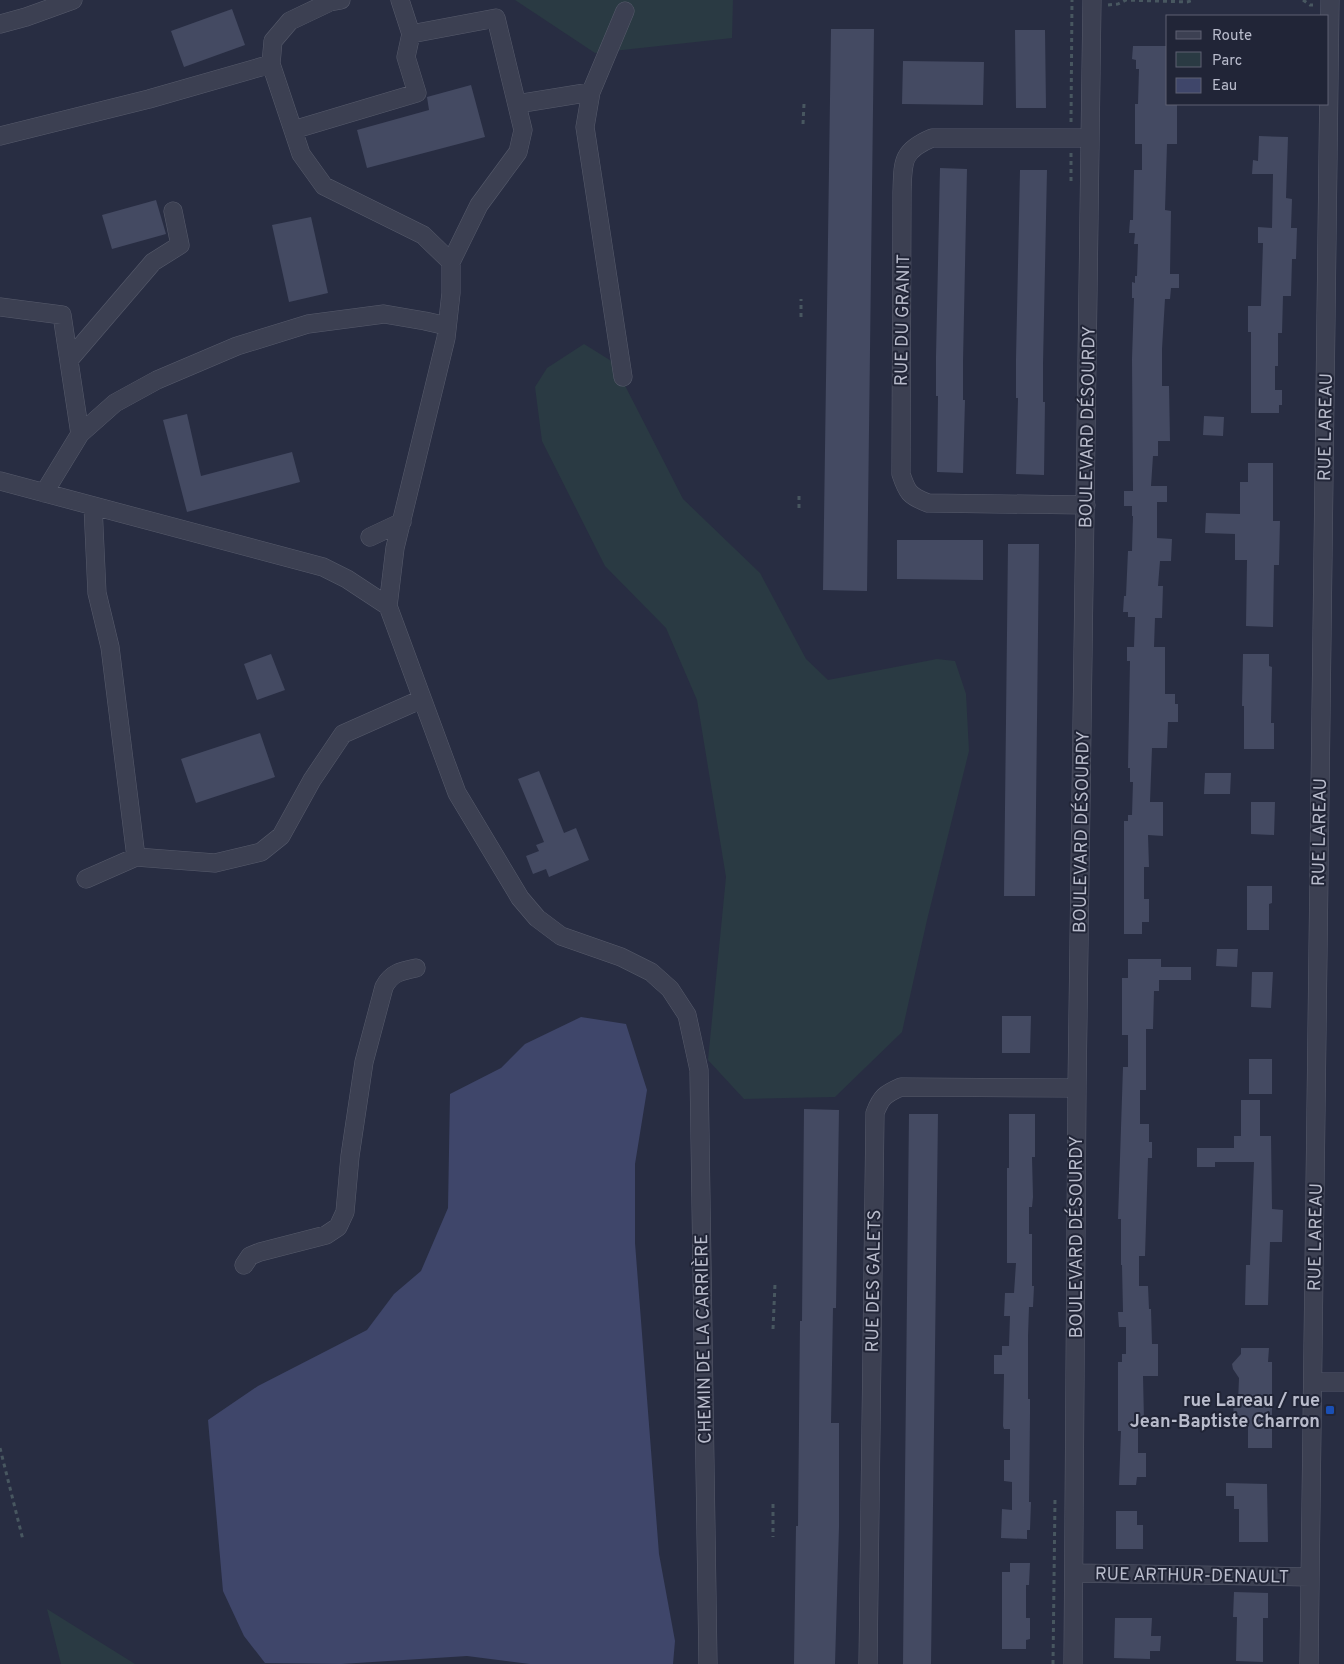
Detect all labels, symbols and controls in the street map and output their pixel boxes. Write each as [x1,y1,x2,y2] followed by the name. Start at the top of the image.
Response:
[1166,15,1329,105] legend
[1212,27,1252,46] text: Route
[1212,52,1242,71] text: Parc
[1212,77,1237,96] text: Eau
[891,254,916,386] street label: RUE DU GRANIT
[1073,326,1102,528] street label: BOULEVARD DÉSOURDY
[1314,373,1339,481] street label: RUE LAREAU
[1067,731,1096,933] street label: BOULEVARD DÉSOURDY
[1308,778,1333,886] street label: RUE LAREAU
[1064,1136,1089,1338] street label: BOULEVARD DÉSOURDY
[1304,1183,1329,1291] street label: RUE LAREAU
[862,1209,887,1353] street label: RUE DES GALETS
[689,1234,718,1444] street label: CHEMIN DE LA CARRIÈRE
[1130,1390,1320,1434] place label: rue Lareau / rue Jean-Baptiste Charron
[1324,1404,1336,1416] marker: rue Lareau / rue Jean-Baptiste Charron
[1095,1563,1289,1590] street label: RUE ARTHUR-DENAULT

